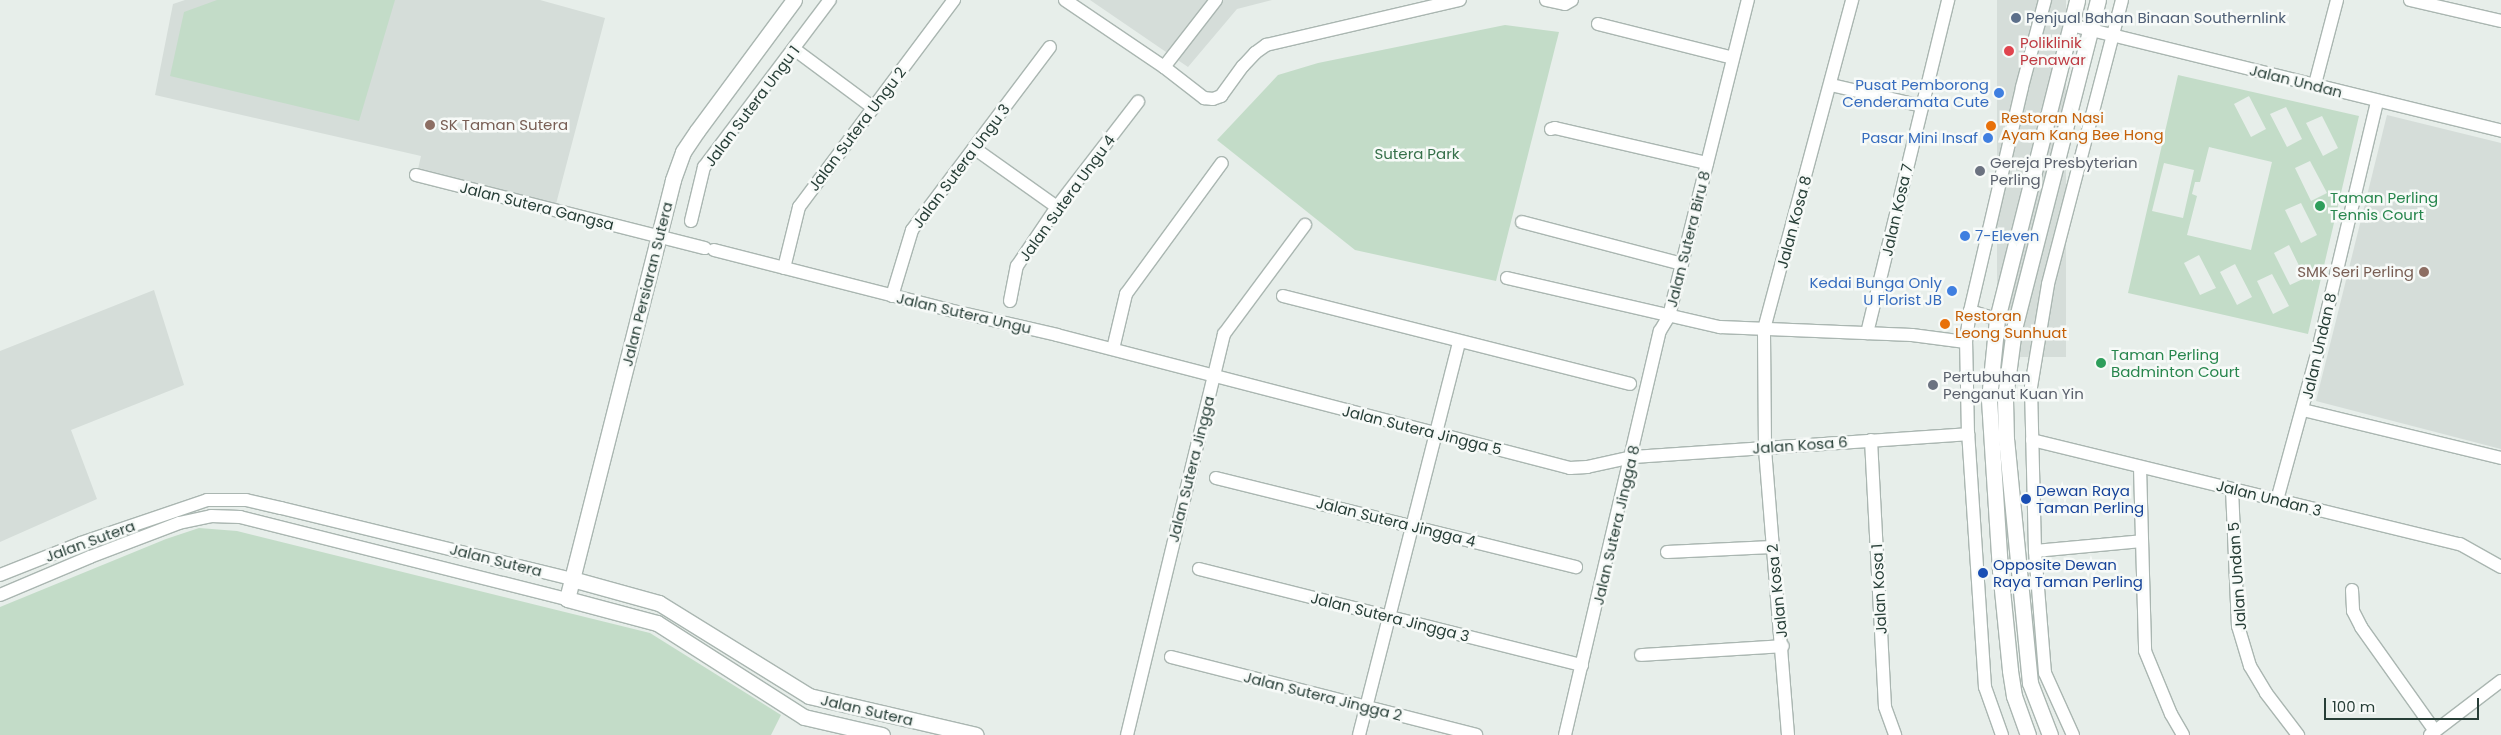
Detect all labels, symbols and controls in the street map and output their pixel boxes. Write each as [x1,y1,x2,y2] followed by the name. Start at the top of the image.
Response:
[2026,9,2286,27] place label: Penjual Bahan Binaan Southernlink
[2010,12,2022,24] marker: Penjual Bahan Binaan Southernlink
[2020,33,2086,68] place label: Poliklinik Penawar
[701,42,803,170] street label: Jalan Sutera Ungu 1
[2002,44,2016,58] marker: Poliklinik Penawar
[2248,61,2344,101] street label: Jalan Undan
[805,63,909,195] street label: Jalan Sutera Ungu 2
[1842,75,1989,110] place label: Pusat Pemborong Cenderamata Cute
[1993,87,2005,99] marker: Pusat Pemborong Cenderamata Cute
[908,100,1014,232] street label: Jalan Sutera Ungu 3
[2001,108,2164,143] place label: Restoran Nasi Ayam Kang Bee Hong
[440,116,568,134] place label: SK Taman Sutera
[424,119,436,131] marker: SK Taman Sutera
[1985,120,1997,132] marker: Restoran Nasi Ayam Kang Bee Hong
[1862,129,1978,147] place label: Pasar Mini Insaf
[1015,131,1119,265] street label: Jalan Sutera Ungu 4
[1982,132,1994,144] marker: Pasar Mini Insaf
[1374,145,1460,163] park label: Sutera Park
[1990,153,2138,188] place label: Gereja Presbyterian Perling
[1878,162,1916,258] street label: Jalan Kosa 7
[1974,165,1986,177] marker: Gereja Presbyterian Perling
[1662,169,1714,309] street label: Jalan Sutera Biru 8
[1773,174,1815,270] street label: Jalan Kosa 8
[458,178,616,234] street label: Jalan Sutera Gangsa
[2330,188,2438,223] place label: Taman Perling Tennis Court
[618,200,676,368] street label: Jalan Persiaran Sutera
[2314,200,2326,212] marker: Taman Perling Tennis Court
[1975,227,2039,245] place label: 7-Eleven
[1959,230,1971,242] marker: 7-Eleven
[2297,263,2414,281] place label: SMK Seri Perling
[2418,266,2430,278] marker: SMK Seri Perling
[1810,273,1942,308] place label: Kedai Bunga Only U Florist JB
[1946,285,1958,297] marker: Kedai Bunga Only U Florist JB
[895,289,1033,337] street label: Jalan Sutera Ungu
[2298,291,2340,401] street label: Jalan Undan 8
[1955,306,2067,341] place label: Restoran Leong Sunhuat
[1939,318,1951,330] marker: Restoran Leong Sunhuat
[2111,345,2240,380] place label: Taman Perling Badminton Court
[2095,357,2107,369] marker: Taman Perling Badminton Court
[1943,367,2084,402] place label: Pertubuhan Penganut Kuan Yin
[1927,379,1939,391] marker: Pertubuhan Penganut Kuan Yin
[1164,394,1218,544] street label: Jalan Sutera Jingga
[1340,401,1504,459] street label: Jalan Sutera Jingga 5
[1752,433,1848,457] street label: Jalan Kosa 6
[1589,443,1643,607] street label: Jalan Sutera Jingga 8
[2214,476,2324,520] street label: Jalan Undan 3
[2036,481,2144,516] place label: Dewan Raya Taman Perling
[1314,493,1478,551] street label: Jalan Sutera Jingga 4
[2020,493,2032,505] marker: Dewan Raya Taman Perling
[43,516,137,566] street label: Jalan Sutera
[2224,521,2250,631] street label: Jalan Undan 5
[448,540,544,580] street label: Jalan Sutera
[1763,543,1791,639] street label: Jalan Kosa 2
[1868,543,1890,635] street label: Jalan Kosa 1
[1993,555,2143,590] place label: Opposite Dewan Raya Taman Perling
[1977,567,1989,579] marker: Opposite Dewan Raya Taman Perling
[1309,589,1471,645] street label: Jalan Sutera Jingga 3
[1242,668,1404,724] street label: Jalan Sutera Jingga 2
[2326,688,2481,720] scale bar
[819,691,915,729] street label: Jalan Sutera
[2332,696,2375,717] text: 100 m

